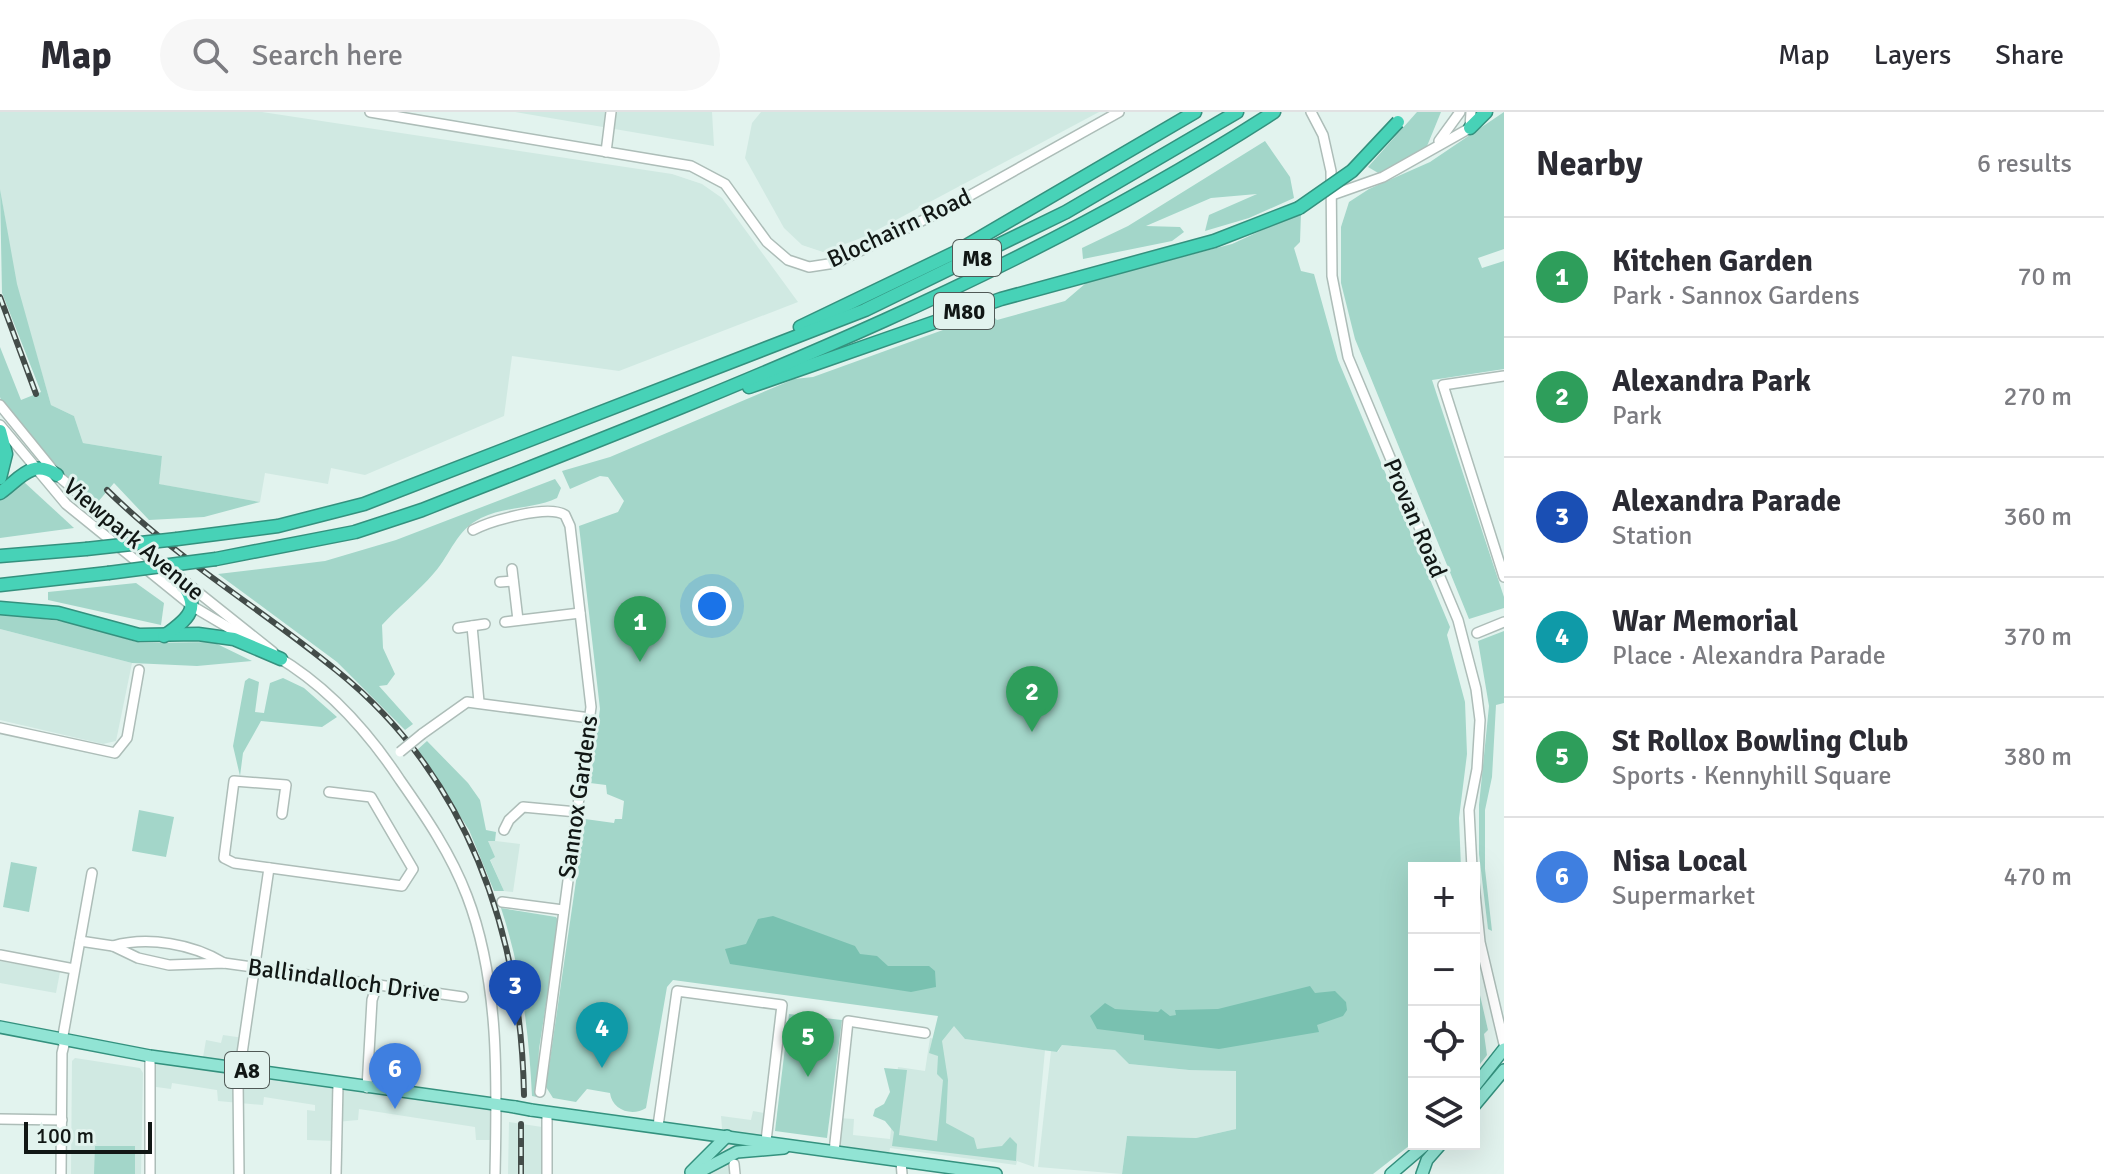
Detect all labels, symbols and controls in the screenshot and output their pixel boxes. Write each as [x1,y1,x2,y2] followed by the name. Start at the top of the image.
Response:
[160,19,720,91] search box
[40,32,112,79] text: Map
[188,33,232,77] icon: search
[252,37,403,74] text: Search here
[1778,38,1830,72] text: Map
[1874,38,1951,72] text: Layers
[1995,38,2064,72] text: Share
[1536,143,1643,185] text: Nearby
[1977,148,2072,180] text: 6 results
[822,182,976,274] street label: Blochairn Road
[953,240,1001,276] road number: M8
[1612,243,1813,280] text: Kitchen Garden
[1555,261,1569,293] text: 1
[2017,261,2072,293] text: 70 m
[1612,280,1860,312] text: Park · Sannox Gardens
[934,293,994,329] road number: M80
[1612,363,1811,400] text: Alexandra Park
[1555,381,1569,413] text: 2
[2003,381,2072,413] text: 270 m
[1612,400,1662,432] text: Park
[1376,454,1454,582] street label: Provan Road
[57,471,211,607] street label: Viewpark Avenue
[1612,483,1841,520] text: Alexandra Parade
[1555,501,1569,533] text: 3
[2003,501,2072,533] text: 360 m
[1612,520,1693,552] text: Station
[692,586,732,626] your location
[614,596,666,662] pin: 1
[1612,603,1798,640] text: War Memorial
[1555,621,1569,653] text: 4
[2003,621,2072,653] text: 370 m
[1612,640,1886,672] text: Place · Alexandra Parade
[1006,666,1058,732] pin: 2
[552,713,604,881] street label: Sannox Gardens
[1612,723,1908,760] text: St Rollox Bowling Club
[1555,741,1569,773] text: 5
[2003,741,2072,773] text: 380 m
[1612,760,1891,792] text: Sports · Kennyhill Square
[1612,843,1747,880] text: Nisa Local
[1555,861,1569,893] text: 6
[2003,861,2072,893] text: 470 m
[1408,862,1480,1150] map controls
[1408,862,1480,934] button: +
[1612,880,1755,912] text: Supermarket
[1408,934,1480,1006] button: −
[246,952,442,1008] street label: Ballindalloch Drive
[489,960,541,1026] pin: 3
[576,1002,628,1068] pin: 4
[1408,1006,1480,1078] button: locate
[782,1011,834,1077] pin: 5
[369,1043,421,1109] pin: 6
[225,1052,269,1088] road number: A8
[1408,1078,1480,1150] button: layers
[24,1118,152,1154] scale bar
[36,1122,94,1149] text: 100 m

